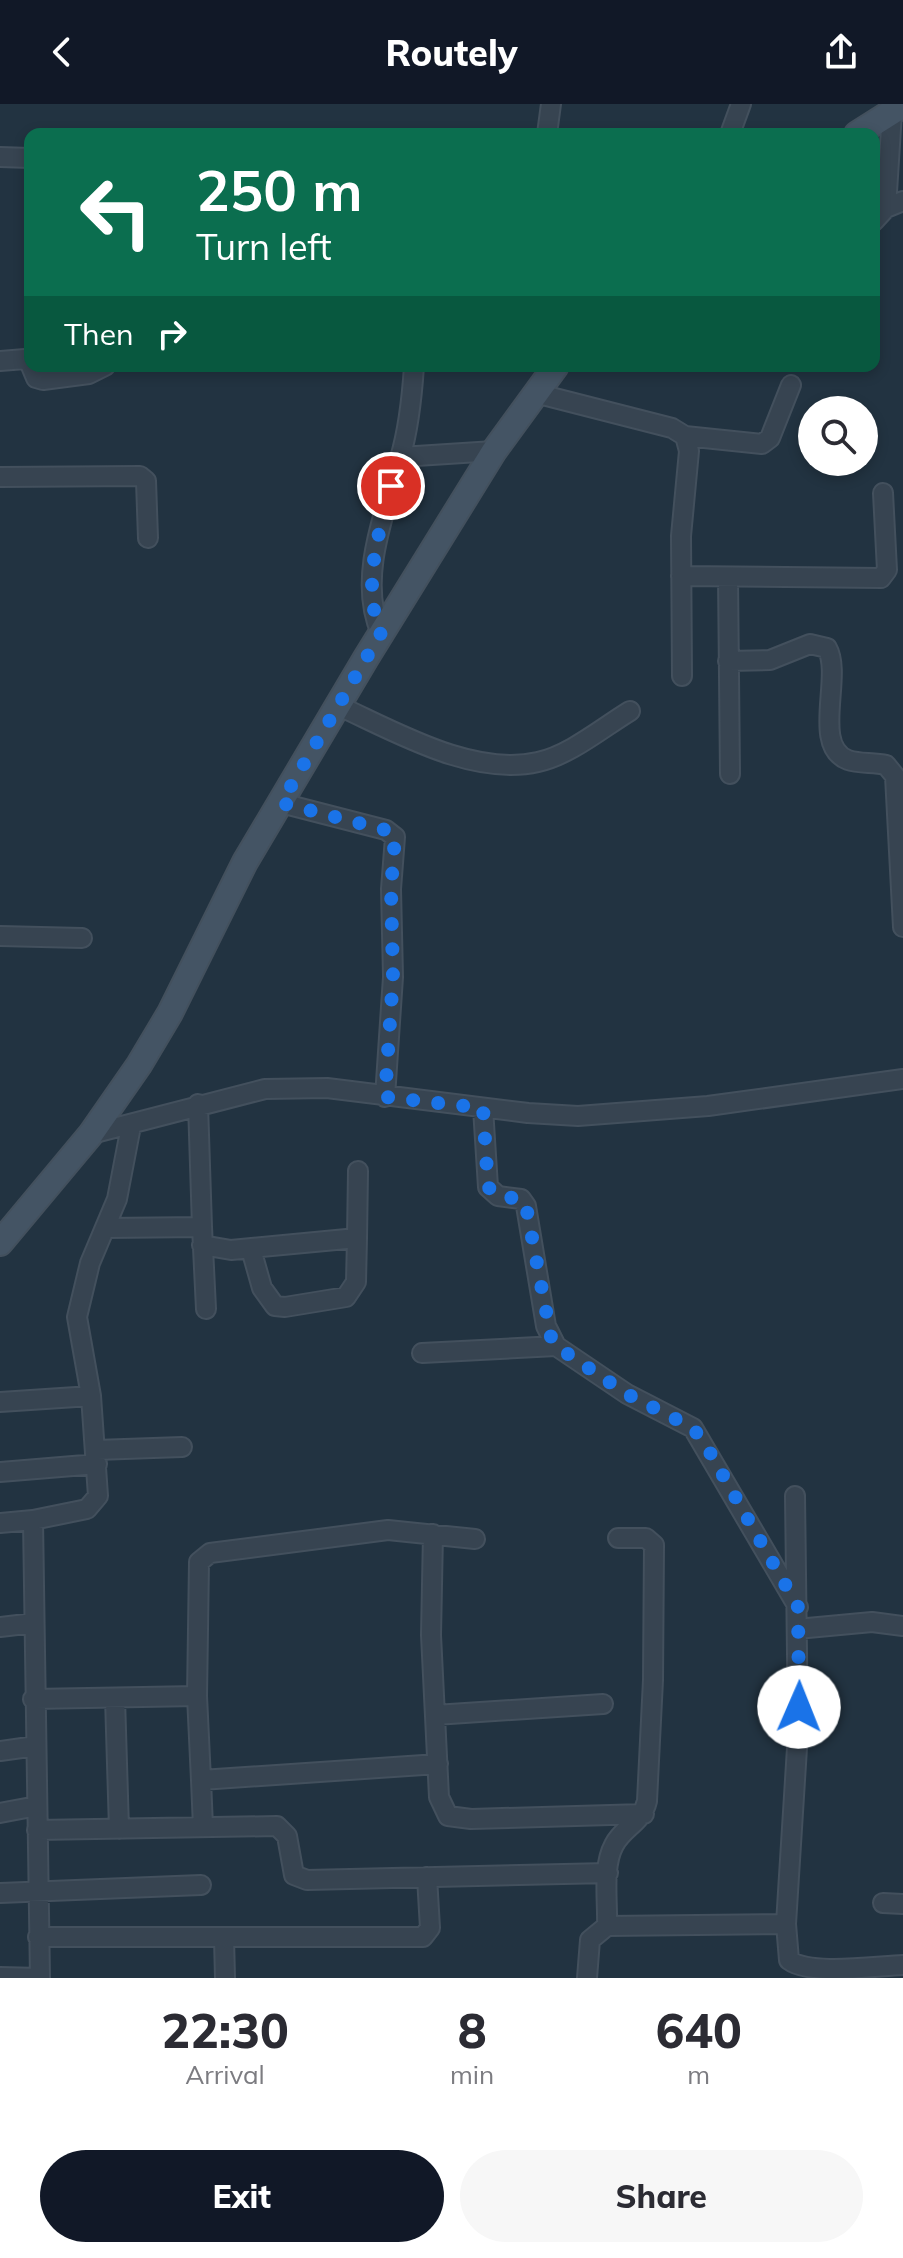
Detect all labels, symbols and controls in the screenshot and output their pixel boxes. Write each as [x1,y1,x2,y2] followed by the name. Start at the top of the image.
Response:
[40,30,84,74] icon: back
[385,30,518,75] text: Routely
[819,30,863,74] icon: share
[196,155,363,225] text: 250 m
[64,160,168,264] icon: left
[196,224,332,269] text: Turn left
[150,312,194,356] icon: right
[64,315,134,353] text: Then
[798,396,878,476] map controls
[798,396,878,476] button: search
[357,452,425,520] pin
[369,464,413,508] icon: arrive
[757,1665,841,1749] position arrow
[161,2000,289,2060] text: 22:30
[458,2000,487,2060] text: 8
[655,2000,742,2060] text: 640
[185,2058,265,2091] text: Arrival
[450,2058,494,2091] text: min
[687,2058,710,2091] text: m
[40,2150,444,2242] button: Exit
[460,2150,863,2242] button: Share

